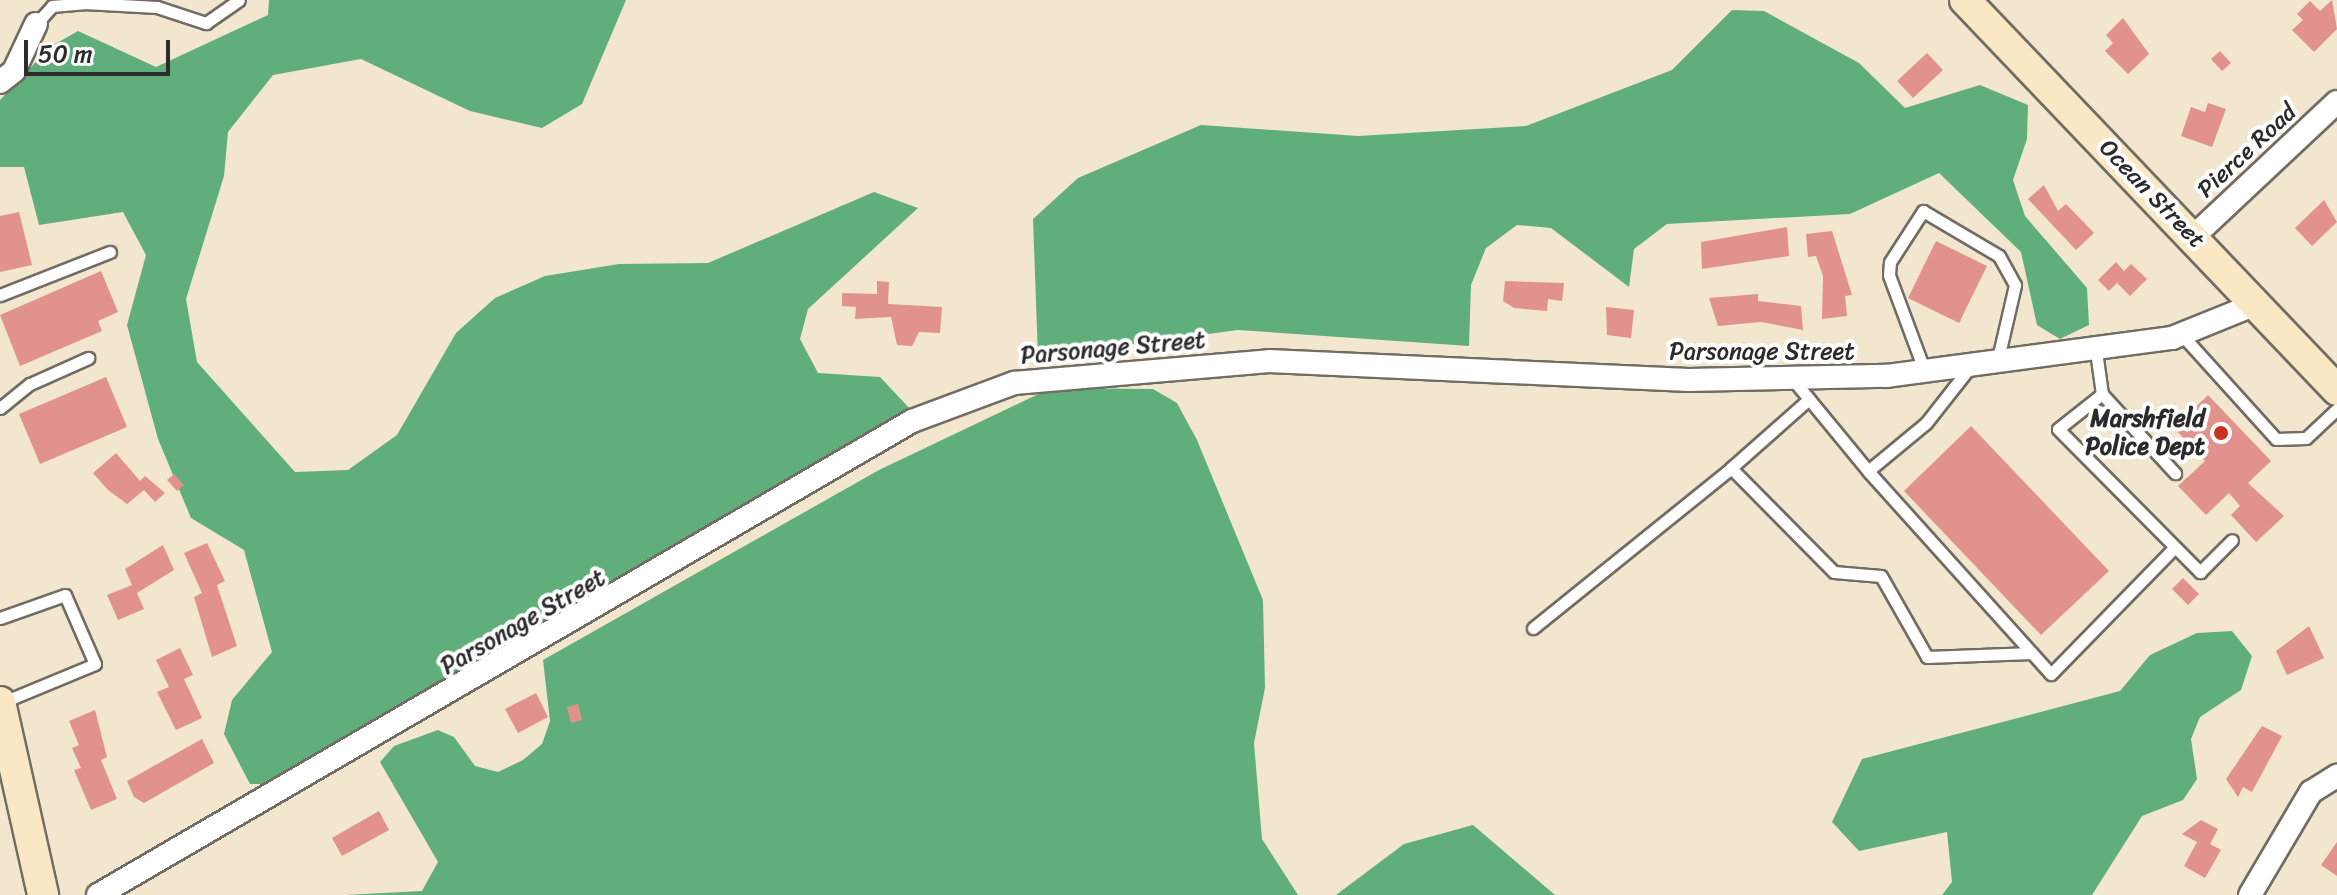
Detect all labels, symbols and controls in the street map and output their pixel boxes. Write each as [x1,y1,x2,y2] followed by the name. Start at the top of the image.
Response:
[28,24,174,74] scale bar
[38,33,93,75] text: 50 m
[2192,98,2302,204] street label: Pierce Road
[2093,133,2211,255] street label: Ocean Street
[1019,326,1207,370] street label: Parsonage Street
[1669,338,1855,366] street label: Parsonage Street
[2085,405,2205,461] place label: Marshfield Police Dept
[2212,424,2230,442] marker: Marshfield Police Dept
[436,563,610,681] street label: Parsonage Street

